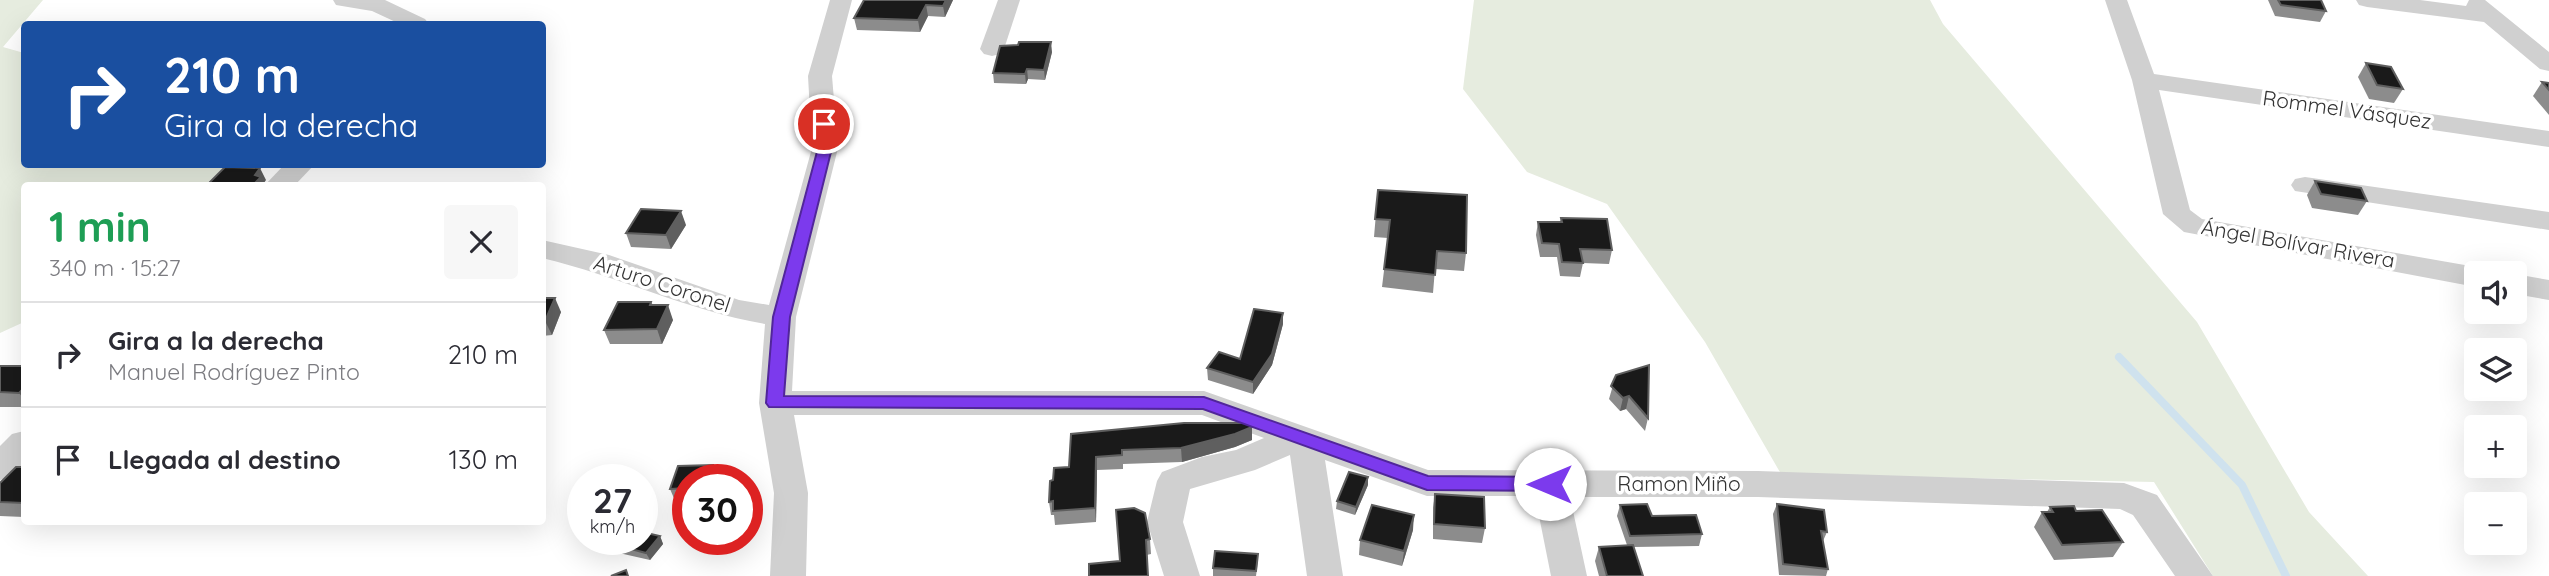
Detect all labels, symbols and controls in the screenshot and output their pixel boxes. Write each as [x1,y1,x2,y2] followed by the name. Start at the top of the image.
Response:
[164,44,300,105] text: 210 m
[49,49,140,140] icon: right
[2261,84,2433,134] street label: Rommel Vásquez
[794,94,854,154] pin
[164,105,418,145] text: Gira a la derecha
[805,105,843,143] icon: arrive
[49,200,151,253] text: 1 min
[444,205,518,279] button: close
[2199,213,2397,273] street label: Ángel Bolívar Rivera
[591,249,734,317] street label: Arturo Coronel
[49,253,181,282] text: 340 m · 15:27
[2464,261,2527,555] map controls
[2464,261,2527,324] button: sound
[108,324,324,357] text: Gira a la derecha
[49,336,87,374] icon: right
[448,338,518,371] text: 210 m
[2464,338,2527,401] button: layers
[108,357,360,386] text: Manuel Rodríguez Pinto
[2464,415,2527,478] button: +
[49,441,87,479] icon: arrive
[108,443,341,476] text: Llegada al destino
[448,443,518,476] text: 130 m
[1513,447,1587,521] position arrow
[672,464,763,555] speed limit sign: 30
[1617,470,1741,496] street label: Ramon Miño
[593,478,632,522] text: 27
[2464,492,2527,555] button: −
[590,515,635,538] text: km/h

